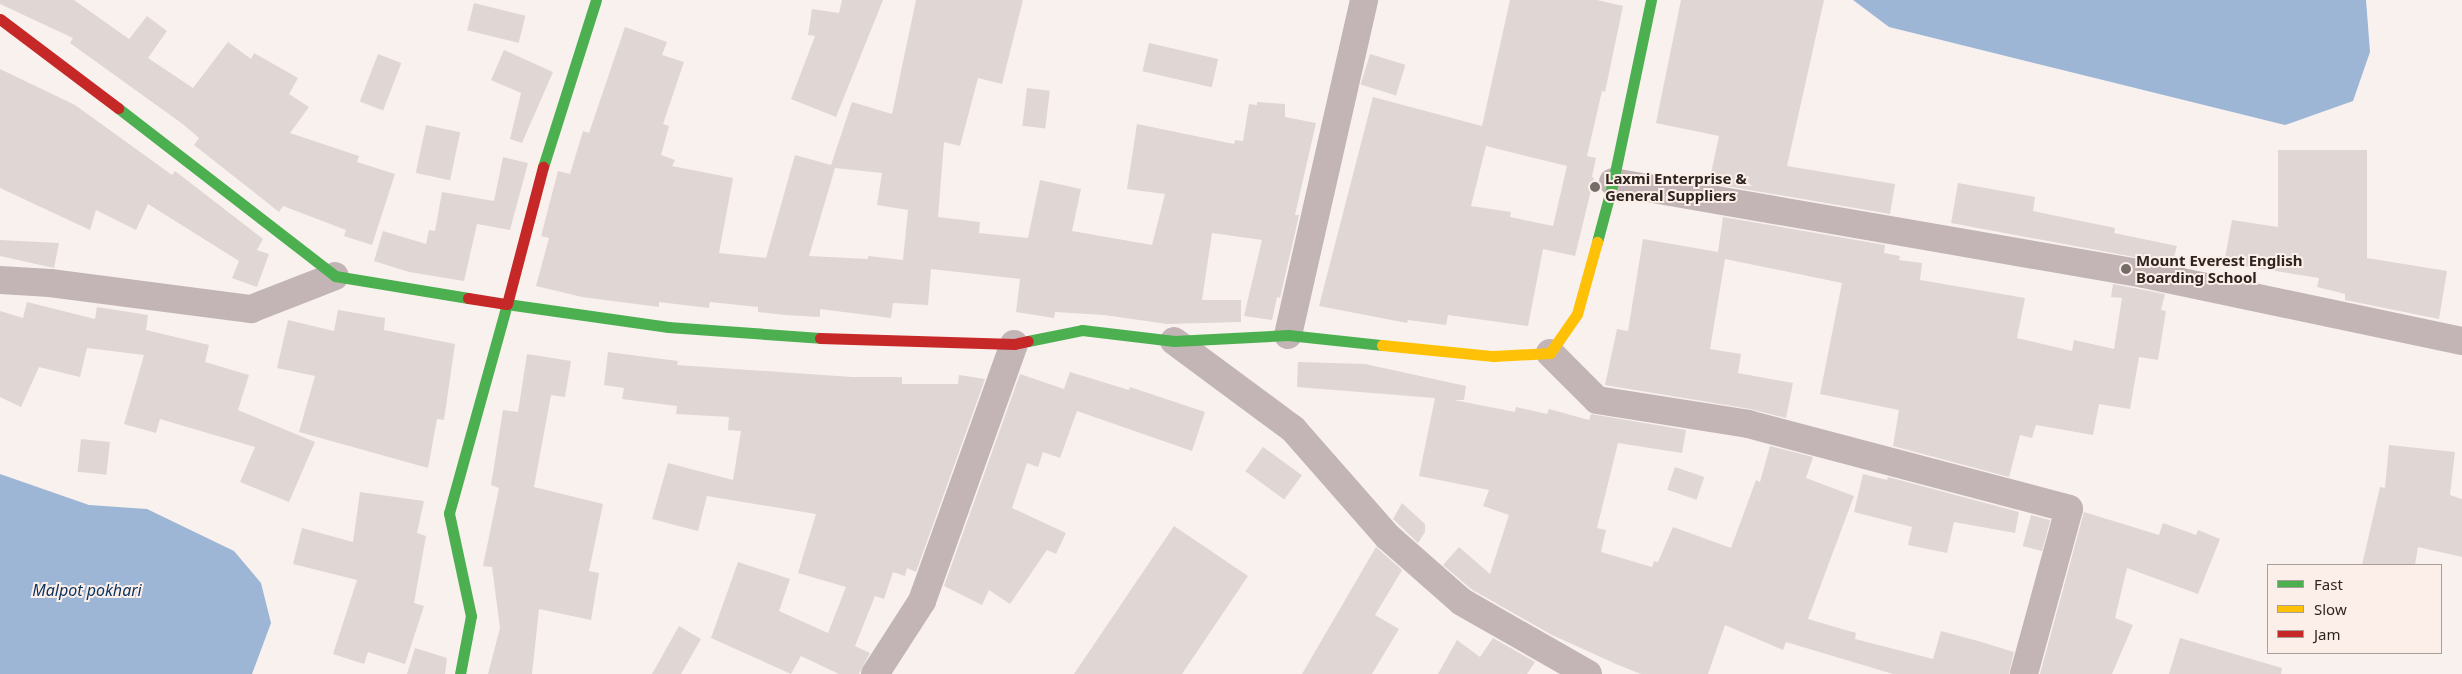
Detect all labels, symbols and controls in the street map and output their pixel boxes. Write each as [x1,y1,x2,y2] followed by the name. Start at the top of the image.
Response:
[1605,169,1747,204] place label: Laxmi Enterprise & General Suppliers
[1589,181,1601,193] marker: Laxmi Enterprise & General Suppliers
[2136,251,2303,286] place label: Mount Everest English Boarding School
[2120,263,2132,275] marker: Mount Everest English Boarding School
[2267,564,2442,654] legend
[2314,574,2343,594] text: Fast
[32,580,142,600] water label: Malpot pokhari
[2314,599,2347,619] text: Slow
[2314,624,2341,644] text: Jam

